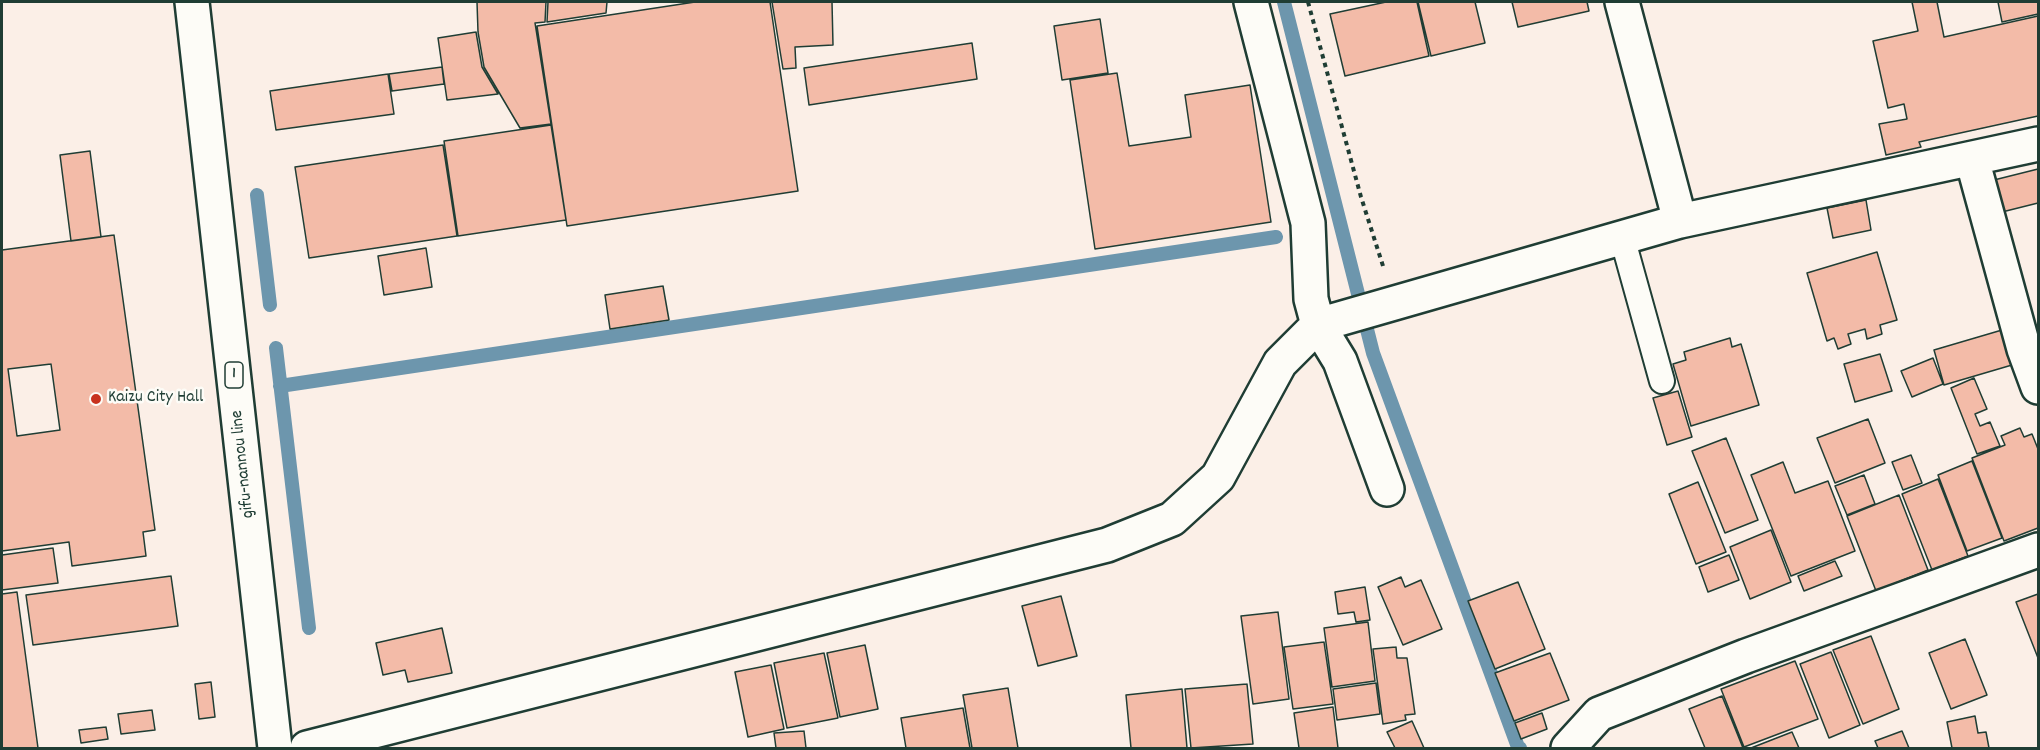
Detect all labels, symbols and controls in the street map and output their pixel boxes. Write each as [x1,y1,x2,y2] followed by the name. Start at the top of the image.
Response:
[225,362,243,388] road number: 1
[108,388,203,410] place label: Kaizu City Hall
[89,392,103,406] marker: Kaizu City Hall
[228,409,260,519] street label: gifu-nannou line

